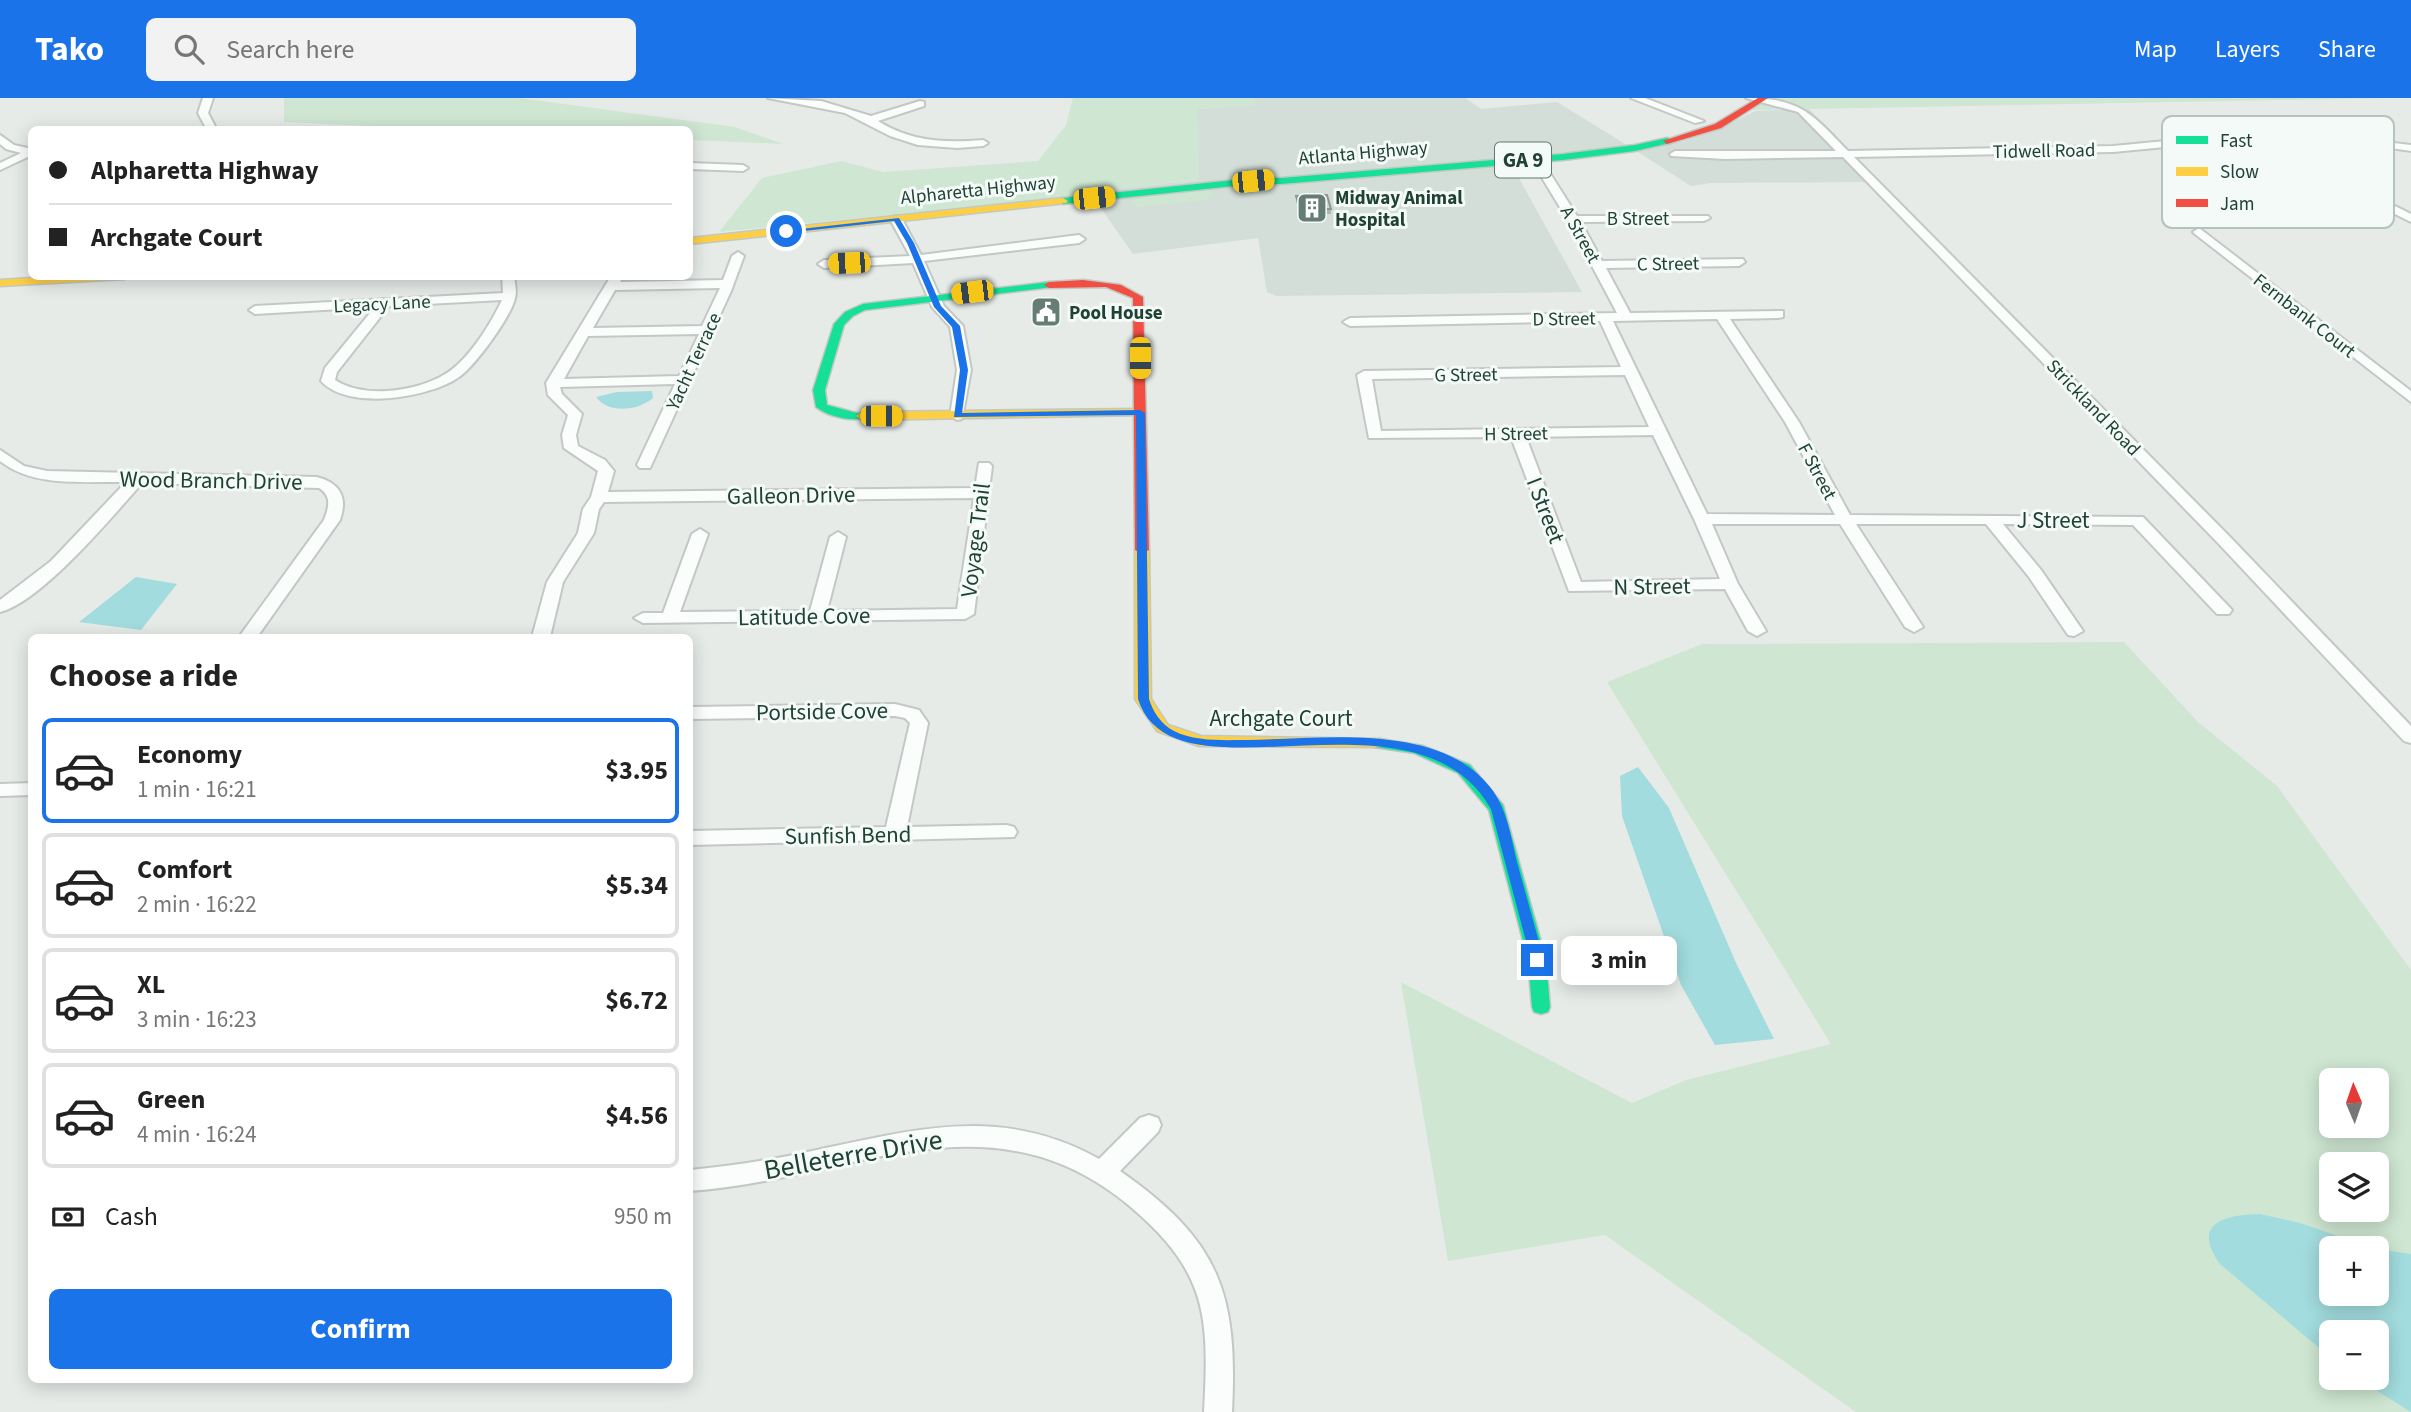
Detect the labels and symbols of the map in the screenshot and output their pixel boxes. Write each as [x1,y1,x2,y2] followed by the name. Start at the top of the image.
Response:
[2162,116,2394,228] legend
[2220,128,2253,155] text: Fast
[1297,134,1429,173] street label: Atlanta Highway
[1992,137,2096,166] street label: Tidwell Road
[1495,142,1551,178] road number: GA 9
[2220,159,2259,186] text: Slow
[1232,168,1275,194] car
[899,169,1057,212] street label: Alpharetta Highway
[1073,185,1116,211] car
[1335,185,1463,234] place label: Midway Animal Hospital
[1295,191,1329,225] building icon: Midway Animal Hospital
[2220,191,2254,218] text: Jam
[1553,201,1607,269] street label: A Street
[1607,206,1670,233] street label: B Street
[770,215,802,247] route start
[1637,250,1700,279] street label: C Street
[828,252,871,274] car
[2247,268,2361,365] street label: Fernbank Court
[950,279,995,305] car
[333,288,431,321] street label: Legacy Lane
[1029,295,1063,329] public building icon: Pool House
[1069,300,1163,327] place label: Pool House
[1532,305,1596,334] street label: D Street
[660,308,729,416] street label: Yacht Terrace
[1130,337,1151,379] car
[2040,354,2146,463] street label: Strickland Road
[1434,361,1498,390] street label: G Street
[861,406,903,427] car
[1484,420,1549,449] street label: H Street
[1790,439,1843,505] street label: F Street
[119,462,303,499] street label: Wood Branch Drive
[1518,472,1573,548] street label: I Street
[727,478,855,513] street label: Galleon Drive
[952,481,999,599] street label: Voyage Trail
[2016,504,2090,537] street label: J Street
[1613,569,1691,604] street label: N Street
[737,599,871,634] street label: Latitude Cove
[756,694,888,729] street label: Portside Cove
[1209,702,1353,735] street label: Archgate Court
[784,818,912,853] street label: Sunfish Bend
[1562,936,1677,984] callout: 3 min
[1521,944,1553,976] route end
[2319,1068,2389,1138] north arrow
[761,1120,946,1190] street label: Belleterre Drive

